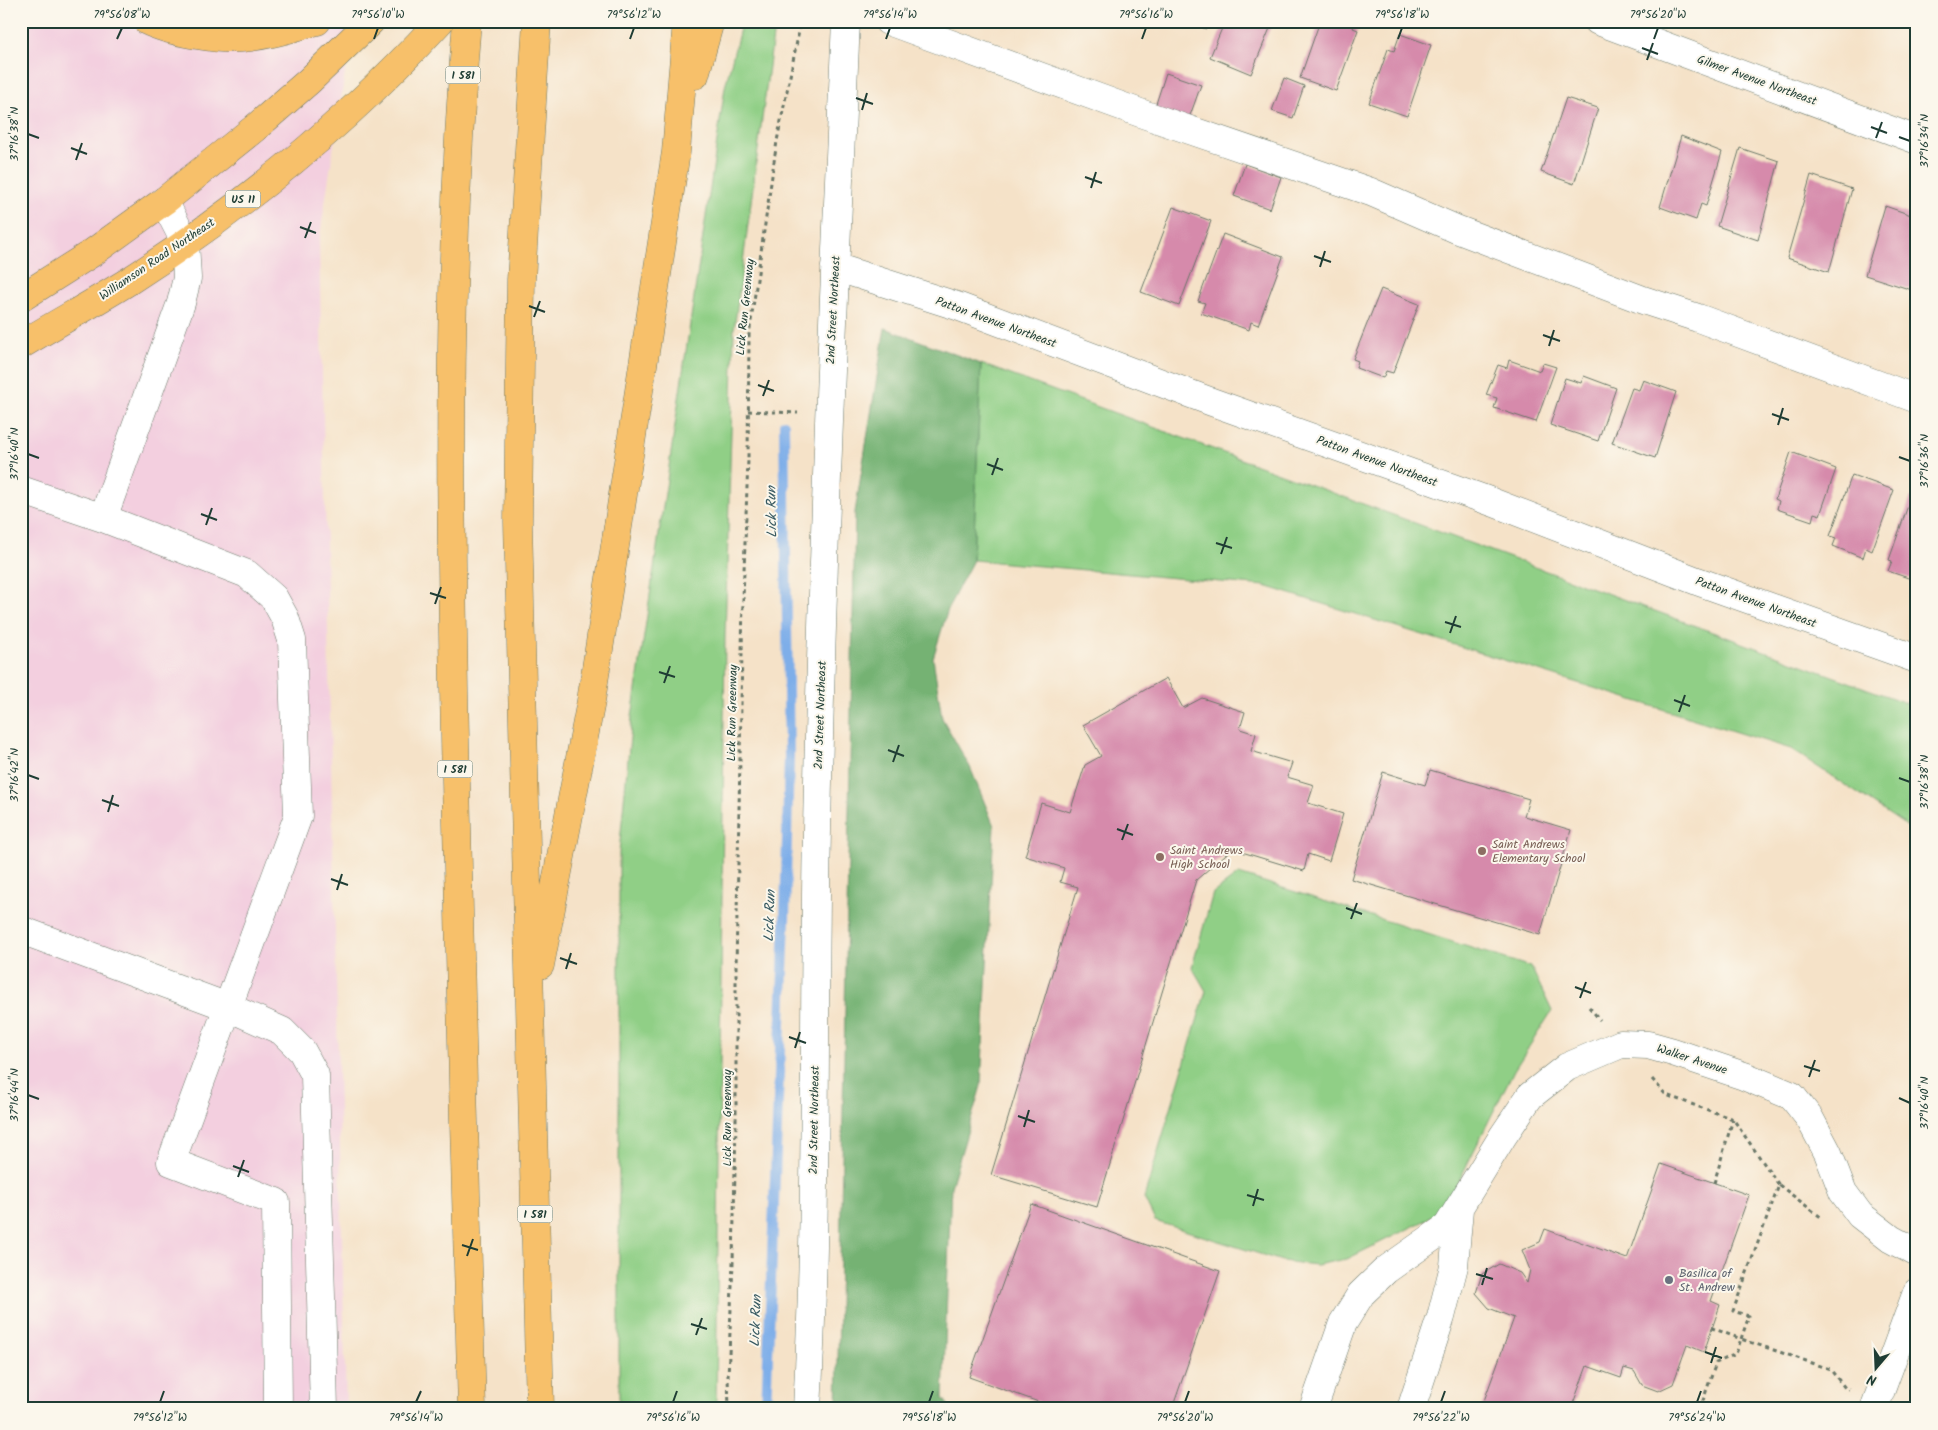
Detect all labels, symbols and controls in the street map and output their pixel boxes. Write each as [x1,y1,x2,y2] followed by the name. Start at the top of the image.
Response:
[94,5,150,24] text: 79°56'08"W
[351,5,405,24] text: 79°56'10"W
[607,5,661,24] text: 79°56'12"W
[863,5,917,24] text: 79°56'14"W
[1119,5,1173,24] text: 79°56'16"W
[1375,5,1429,24] text: 79°56'18"W
[1630,5,1686,24] text: 79°56'20"W
[1694,50,1820,111] street label: Gilmer Avenue Northeast
[446,66,480,84] road number: I 581
[5,107,24,161] text: 37°16'38"N
[1915,114,1934,168] text: 37°16'34"N
[226,190,260,208] road number: US 11
[96,213,219,305] street label: Williamson Road Northeast
[821,255,846,365] street label: 2nd Street Northeast
[731,257,760,356] street label: Lick Run Greenway
[933,292,1059,353] street label: Patton Avenue Northeast
[5,427,24,481] text: 37°16'40"N
[1314,431,1440,492] street label: Patton Avenue Northeast
[1915,434,1934,488] text: 37°16'36"N
[761,484,783,538] water label: Lick Run
[1693,572,1819,633] street label: Patton Avenue Northeast
[809,660,832,770] street label: 2nd Street Northeast
[722,664,743,762] street label: Lick Run Greenway
[5,748,24,802] text: 37°16'42"N
[1915,755,1934,809] text: 37°16'38"N
[438,761,472,778] road number: I 581
[1492,835,1585,868] place label: Saint Andrews Elementary School
[1170,841,1243,874] place label: Saint Andrews High School
[1476,845,1488,857] marker: Saint Andrews Elementary School
[1154,851,1166,863] marker: Saint Andrews High School
[758,888,782,942] water label: Lick Run
[1654,1039,1730,1080] street label: Walker Avenue
[804,1065,825,1175] street label: 2nd Street Northeast
[5,1068,24,1122] text: 37°16'44"N
[718,1069,737,1167] street label: Lick Run Greenway
[1915,1076,1934,1130] text: 37°16'40"N
[518,1206,552,1222] road number: I 581
[1679,1264,1736,1297] place label: Basilica of St. Andrew
[1663,1274,1675,1286] marker: Basilica of St. Andrew
[744,1293,768,1347] water label: Lick Run
[1850,1342,1900,1392] north arrow
[1864,1367,1880,1391] text: N
[133,1408,187,1427] text: 79°56'12"W
[389,1408,443,1427] text: 79°56'14"W
[646,1408,700,1427] text: 79°56'16"W
[902,1408,956,1427] text: 79°56'18"W
[1157,1408,1213,1427] text: 79°56'20"W
[1412,1408,1470,1427] text: 79°56'22"W
[1668,1408,1726,1427] text: 79°56'24"W

